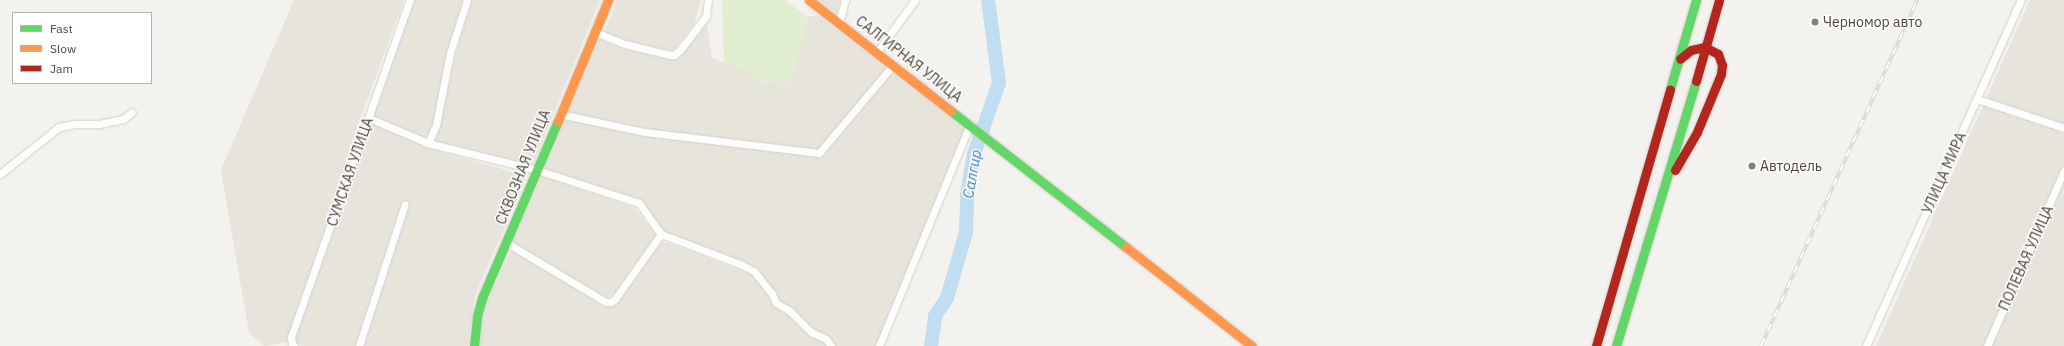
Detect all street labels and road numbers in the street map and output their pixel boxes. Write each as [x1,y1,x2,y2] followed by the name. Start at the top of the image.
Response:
[853,12,965,106] street label: САЛГИРНАЯ УЛИЦА
[492,107,554,227] street label: СКВОЗНАЯ УЛИЦА
[324,115,376,229] street label: СУМСКАЯ УЛИЦА
[1918,130,1970,216] street label: УЛИЦА МИРА
[1995,203,2057,313] street label: ПОЛЕВАЯ УЛИЦА

